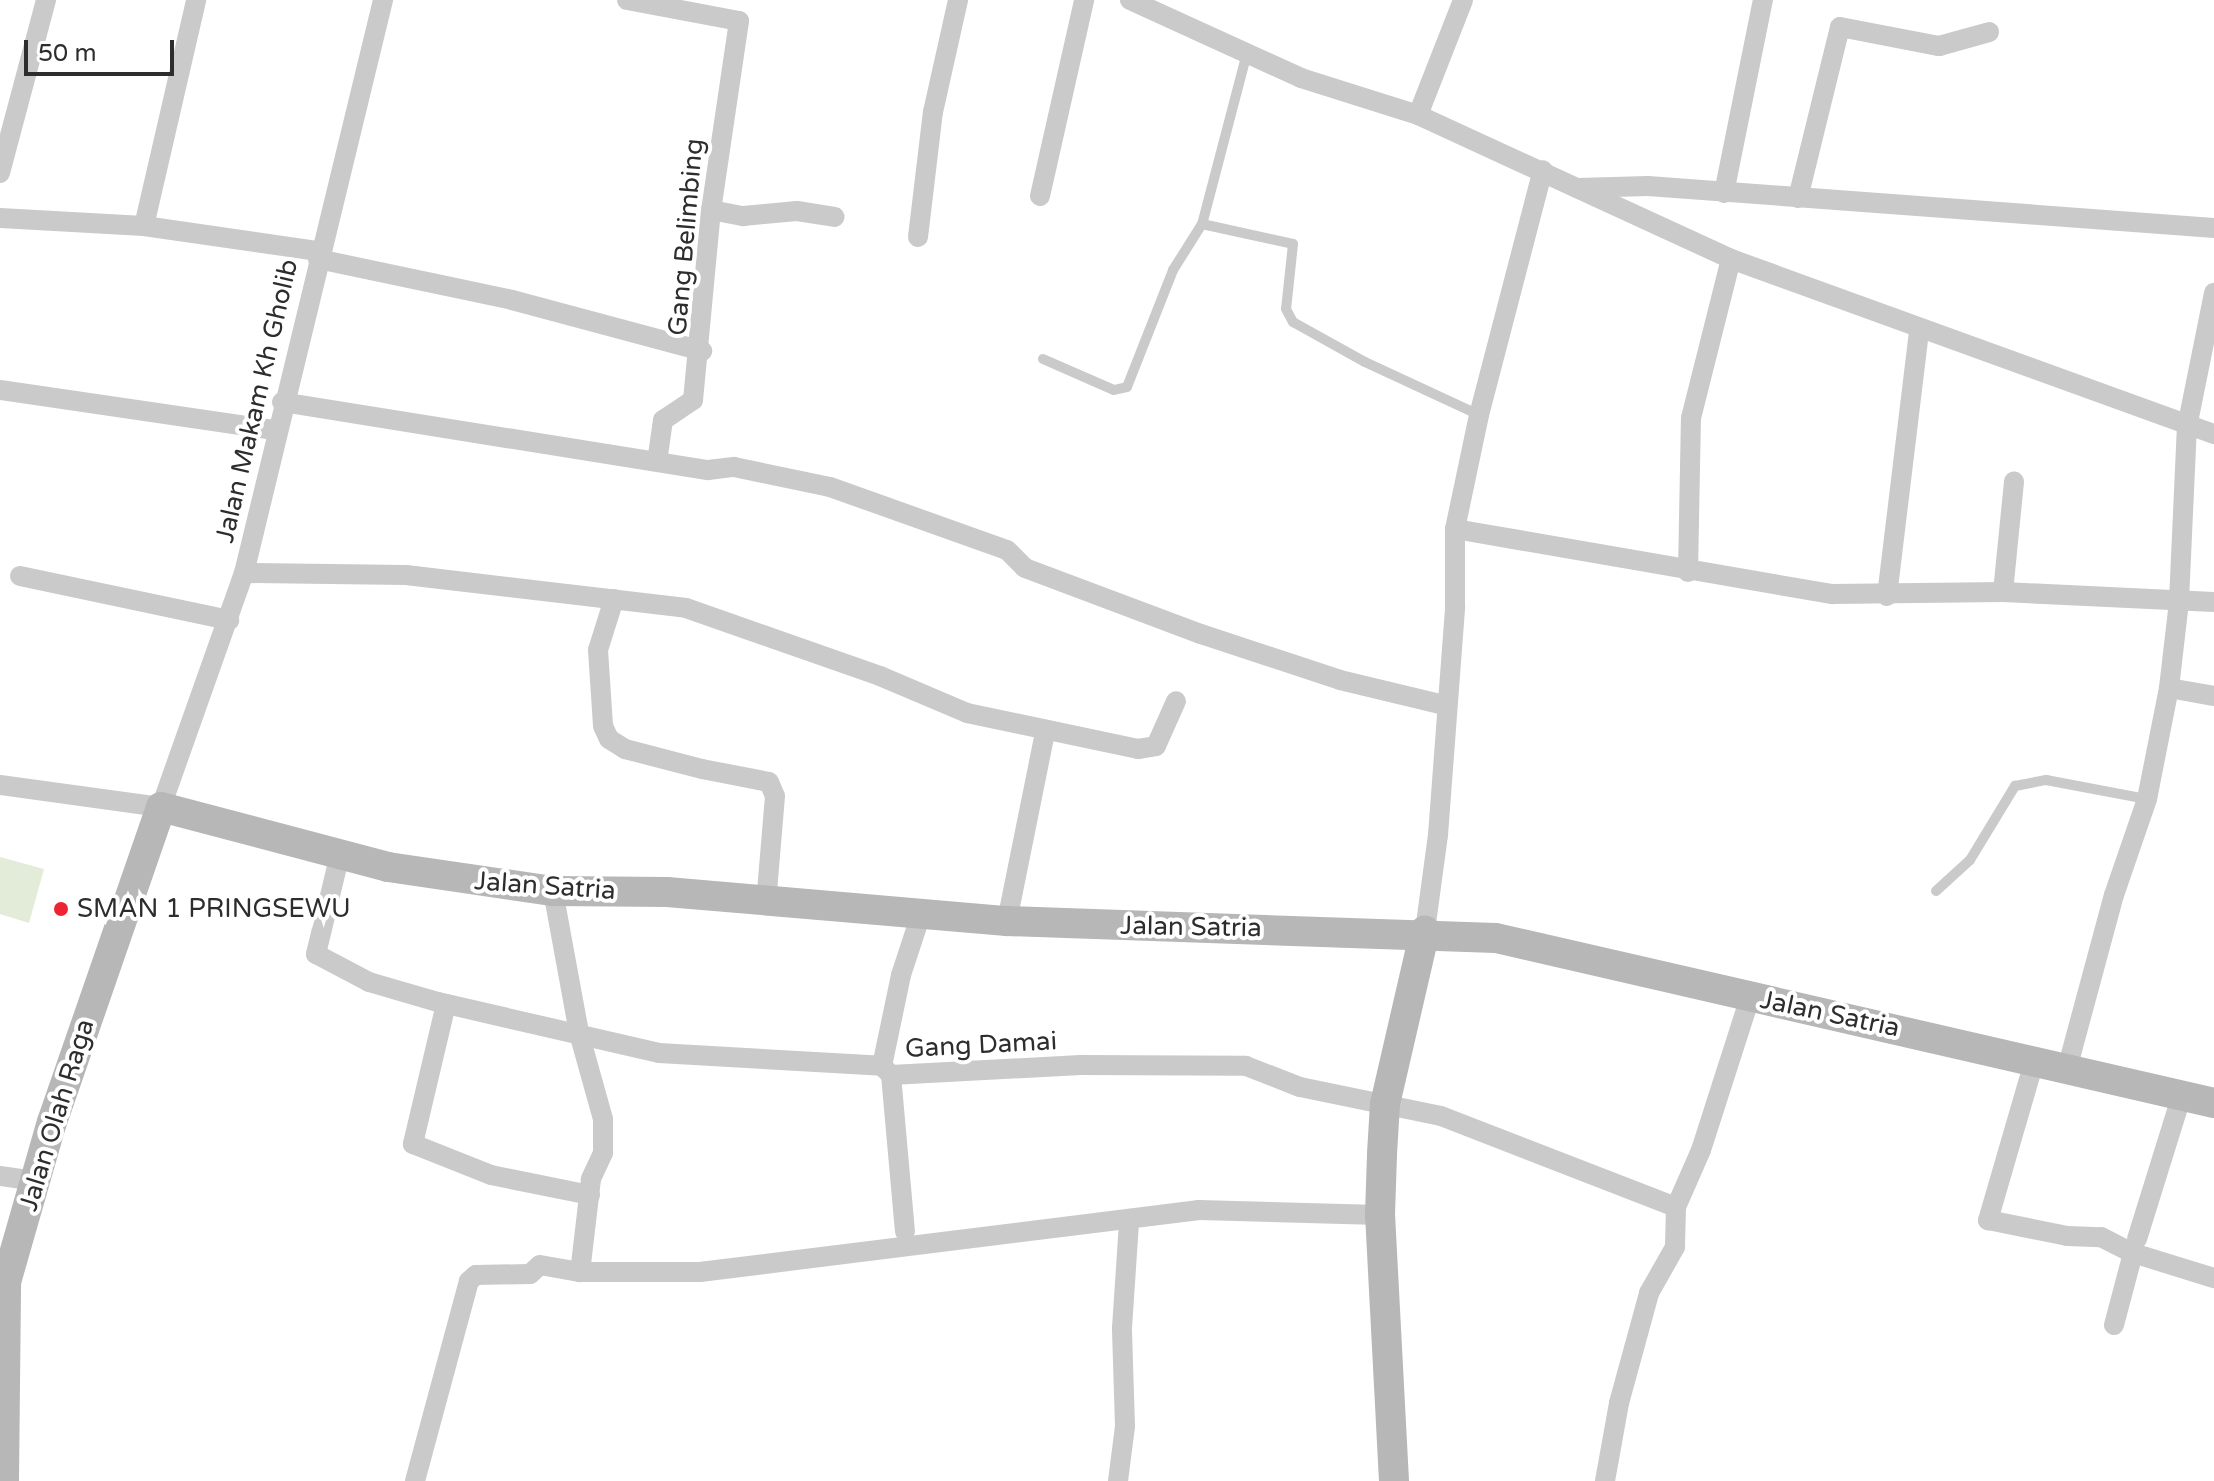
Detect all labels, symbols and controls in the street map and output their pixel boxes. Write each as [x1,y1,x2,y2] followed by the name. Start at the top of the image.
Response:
[28,24,178,74] scale bar
[38,39,96,68] text: 50 m
[662,137,710,337] street label: Gang Belimbing
[209,256,305,546] street label: Jalan Makam Kh Gholib
[473,865,617,907] street label: Jalan Satria
[77,893,351,925] place label: SMAN 1 PRINGSEWU
[52,900,70,918] marker: SMAN 1 PRINGSEWU
[1120,910,1262,944] street label: Jalan Satria
[1757,984,1903,1044] street label: Jalan Satria
[13,1015,101,1215] street label: Jalan Olah Raga
[904,1025,1058,1065] street label: Gang Damai

